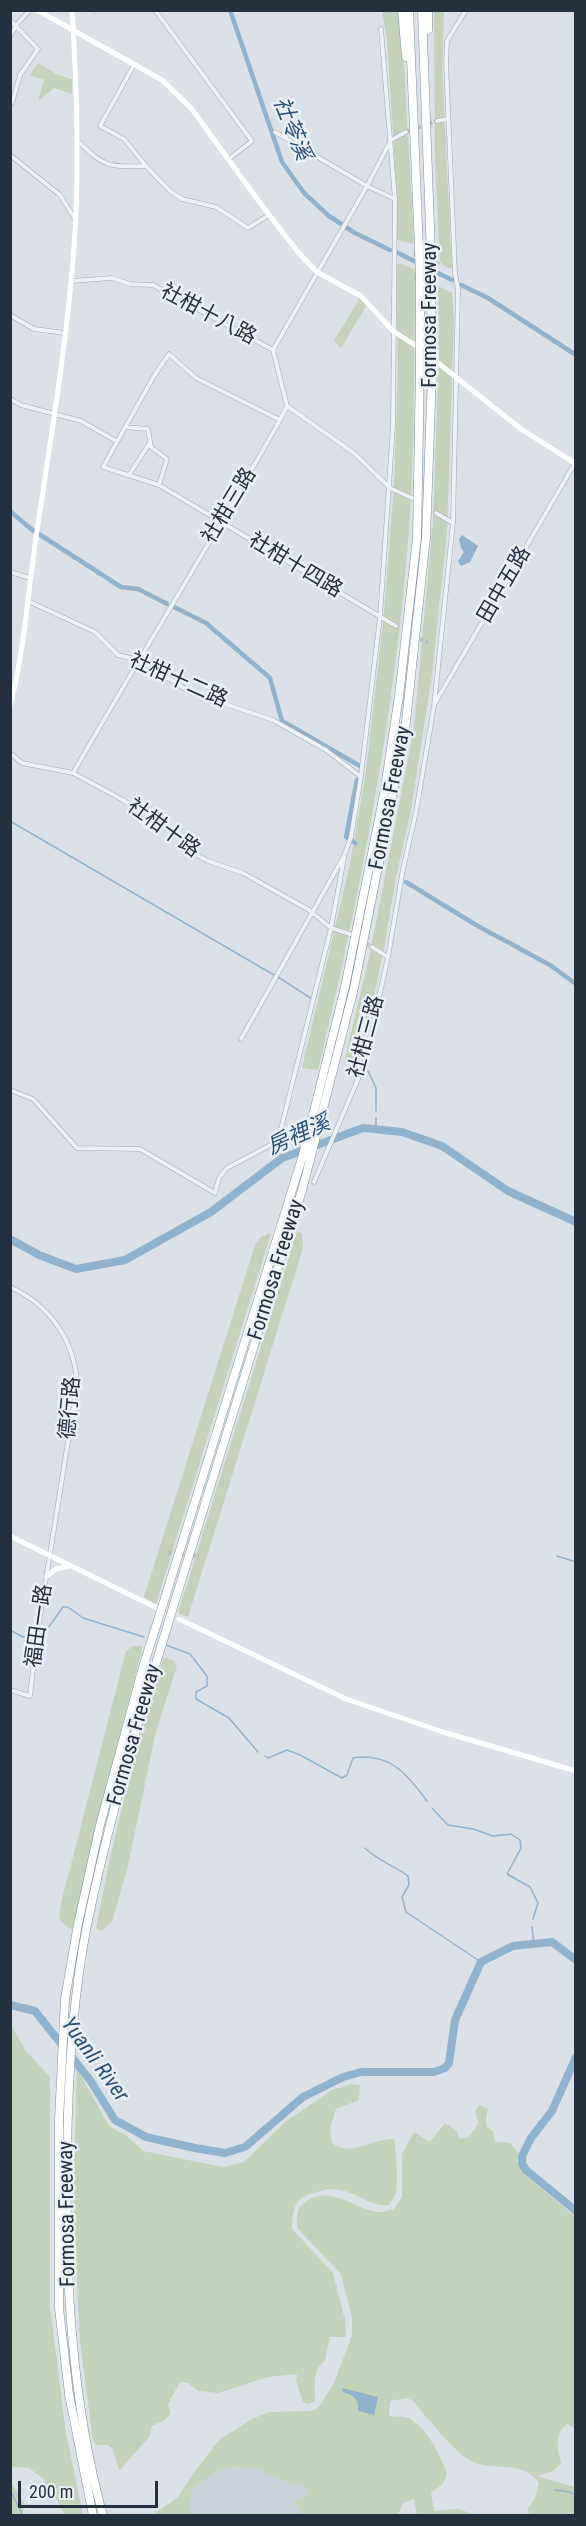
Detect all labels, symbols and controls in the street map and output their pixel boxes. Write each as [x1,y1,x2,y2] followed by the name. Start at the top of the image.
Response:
[266,93,316,165] water label: 社苓溪
[418,242,444,388] street label: Formosa Freeway
[156,279,260,351] street label: 社柑十八路
[198,464,262,548] street label: 社柑三路
[244,528,346,604] street label: 社柑十四路
[473,542,537,628] street label: 田中五路
[125,648,231,714] street label: 社柑十二路
[365,724,417,872] street label: Formosa Freeway
[122,794,204,864] street label: 社柑十路
[344,993,390,1081] street label: 社柑三路
[263,1111,335,1161] water label: 房裡溪
[244,1197,310,1343] street label: Formosa Freeway
[56,1376,86,1440] street label: 德行路
[22,1583,58,1669] street label: 福田一路
[103,1662,167,1808] street label: Formosa Freeway
[54,2013,134,2107] water label: Yuanli River
[54,2141,82,2287] street label: Formosa Freeway
[21,2469,160,2507] scale bar
[29,2481,73,2502] text: 200 m

